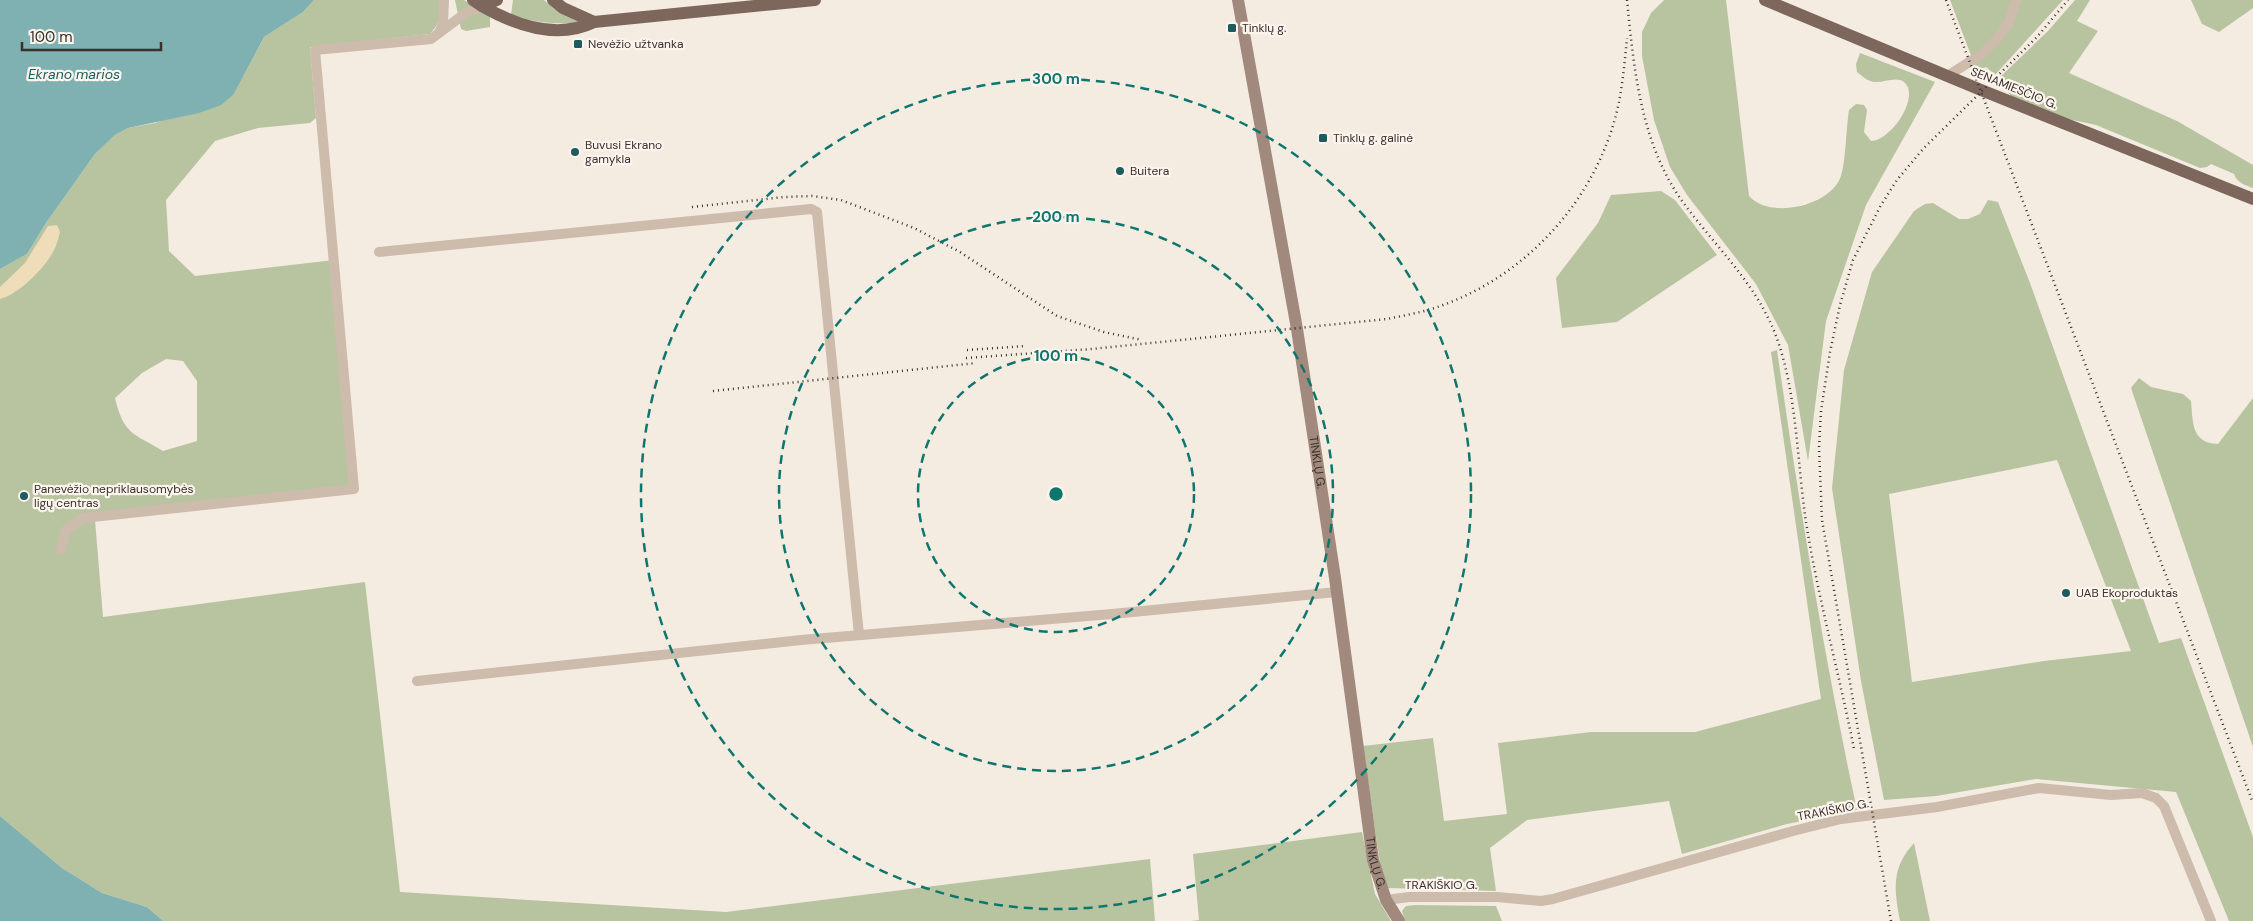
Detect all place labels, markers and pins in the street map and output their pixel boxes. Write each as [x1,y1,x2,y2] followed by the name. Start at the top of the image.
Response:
[1242,20,1286,36] place label: Tinklų g.
[1226,22,1238,34] marker: Tinklų g.
[588,36,683,52] place label: Nevėžio užtvanka
[572,38,584,50] marker: Nevėžio užtvanka
[1333,130,1413,146] place label: Tinklų g. galinė
[1317,132,1329,144] marker: Tinklų g. galinė
[585,137,662,167] place label: Buvusi Ekrano gamykla
[569,146,581,158] marker: Buvusi Ekrano gamykla
[1130,163,1169,179] place label: Buitera
[1114,165,1126,177] marker: Buitera
[34,481,194,511] place label: Panevėžio nepriklausomybės ligų centras
[1047,485,1065,503] centre of rings
[18,490,30,502] marker: Panevėžio nepriklausomybės ligų centras
[2076,585,2178,601] place label: UAB Ekoproduktas
[2060,587,2072,599] marker: UAB Ekoproduktas

